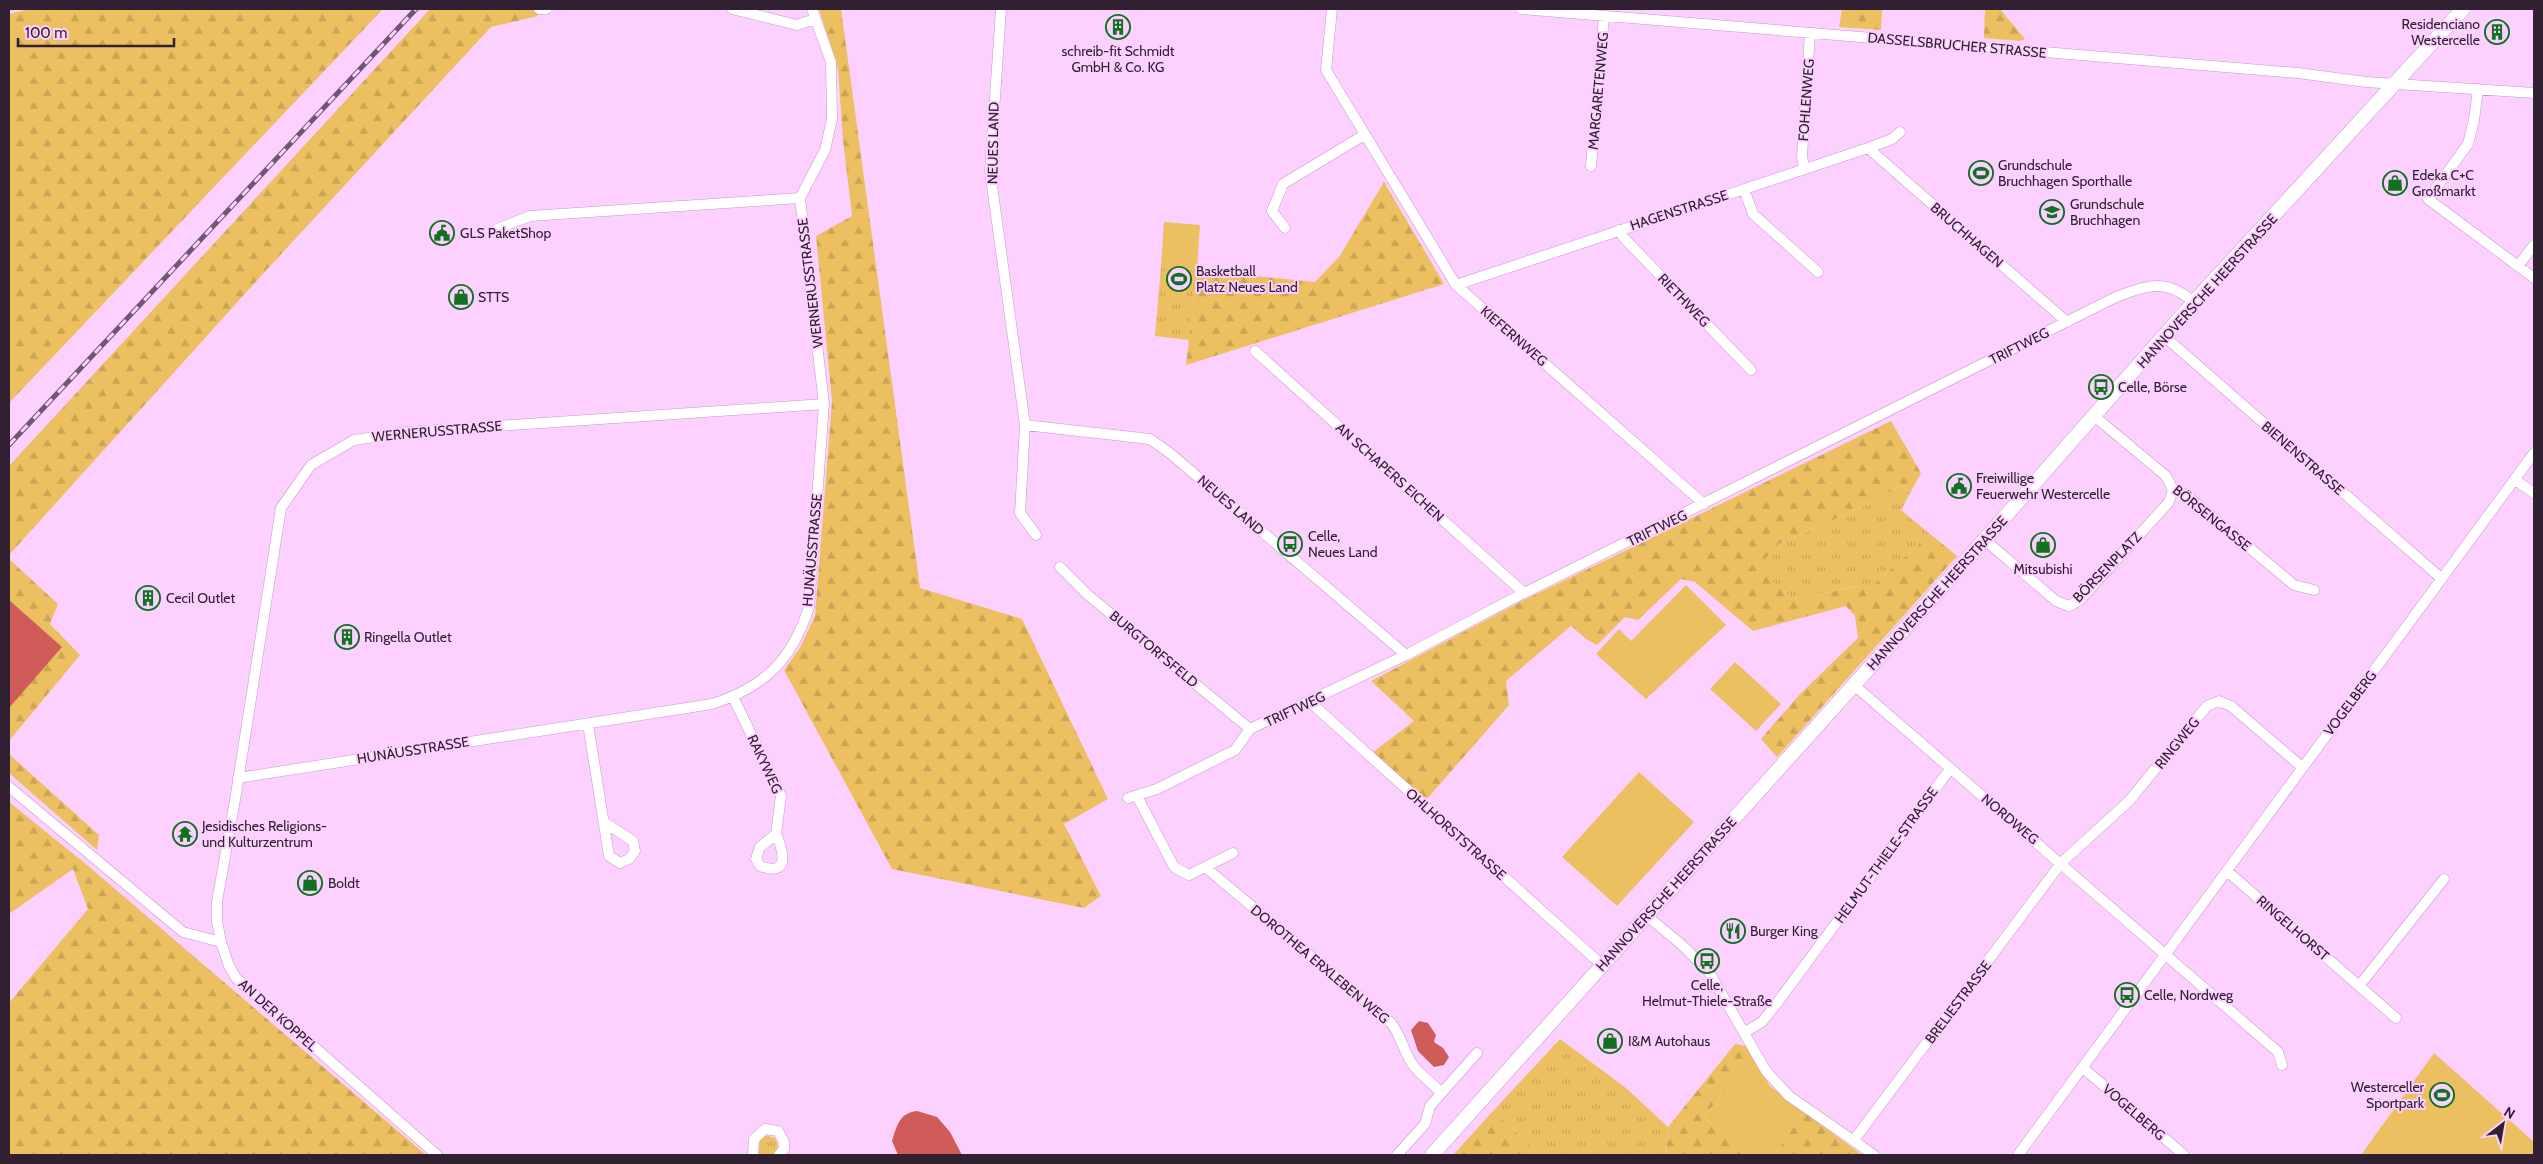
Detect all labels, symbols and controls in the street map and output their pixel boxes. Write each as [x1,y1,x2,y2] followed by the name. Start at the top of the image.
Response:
[1105,14,1131,40] building icon: schreib-fit Schmidt GmbH & Co. KG
[18,15,174,47] scale bar
[2402,15,2480,49] place label: Residenciano Westercelle
[2484,19,2510,45] building icon: Residenciano Westercelle
[25,24,67,42] text: 100 m
[1867,28,2047,62] street label: DASSELSBRUCHER STRASSE
[1584,31,1612,151] street label: MARGARETENWEG
[1061,42,1175,76] place label: schreib-fit Schmidt GmbH & Co. KG
[1794,58,1818,142] street label: FOHLENWEG
[983,102,1003,184] street label: NEUES LAND
[1998,156,2132,190] place label: Grundschule Bruchhagen Sporthalle
[1968,160,1994,186] sports icon: Grundschule Bruchhagen Sporthalle
[2412,166,2476,200] place label: Edeka C+C Großmarkt
[2382,170,2408,196] shop icon: Edeka C+C Großmarkt
[1628,186,1731,234] street label: HAGENSTRASSE
[2070,195,2144,229] place label: Grundschule Bruchhagen
[1927,198,2007,272] street label: BRUCHHAGEN
[2039,199,2065,225] school or university icon: Grundschule Bruchhagen
[2133,210,2281,372] street label: HANNOVERSCHE HEERSTRASSE
[793,217,827,349] street label: WERNERUSSTRASSE
[429,220,455,246] public building icon: GLS PaketShop
[460,224,552,242] place label: GLS PaketShop
[1196,262,1298,296] place label: Basketball Platz Neues Land
[1166,266,1192,292] sports icon: Basketball Platz Neues Land
[1654,270,1714,330] street label: RIETHWEG
[448,284,474,310] shop icon: STTS
[478,288,509,306] place label: STTS
[1477,302,1551,370] street label: KIEFERNWEG
[1986,323,2052,369] street label: TRIFTWEG
[2088,374,2114,400] bus stop icon: Celle, Börse
[2118,378,2187,396] place label: Celle, Börse
[371,416,503,446] street label: WERNERUSSTRASSE
[2258,417,2348,499] street label: BIENENSTRASSE
[1332,418,1448,526] street label: AN SCHAPERS EICHEN
[1976,469,2110,503] place label: Freiwillige Feuerwehr Westercelle
[1194,471,1268,539] street label: NEUES LAND
[1946,473,1972,499] public building icon: Freiwillige Feuerwehr Westercelle
[2169,481,2255,555] street label: BÖRSENGASSE
[798,492,826,607] street label: HUNÄUSSTRASSE
[1624,506,1690,550] street label: TRIFTWEG
[1863,512,2011,674] street label: HANNOVERSCHE HEERSTRASSE
[1308,527,1378,561] place label: Celle, Neues Land
[2069,528,2145,606] street label: BÖRSENPLATZ
[1277,531,1303,557] bus stop icon: Celle, Neues Land
[2030,532,2056,558] shop icon: Mitsubishi
[2013,560,2073,578] place label: Mitsubishi
[135,585,161,611] building icon: Cecil Outlet
[166,589,236,607] place label: Cecil Outlet
[1106,607,1202,691] street label: BURGTORFSFELD
[334,624,360,650] building icon: Ringella Outlet
[364,628,452,646] place label: Ringella Outlet
[2320,667,2380,739] street label: VOGELBERG
[1262,687,1328,731] street label: TRIFTWEG
[2151,713,2203,773] street label: RINGWEG
[356,732,471,768] street label: HUNÄUSSTRASSE
[743,732,787,796] street label: RAKYWEG
[1830,783,1942,927] street label: HELMUT-THIELE-STRASSE
[1402,784,1510,884] street label: OHLHORSTSTRASSE
[1978,790,2042,848] street label: NORDWEG
[1592,813,1740,975] street label: HANNOVERSCHE HEERSTRASSE
[201,817,327,851] place label: Jesidisches Religions- und Kulturzentrum
[172,821,198,847] temple icon: Jesidisches Religions- und Kulturzentrum
[297,870,323,896] shop icon: Boldt
[328,874,360,892] place label: Boldt
[2253,891,2334,965] street label: RINGELHORST
[1247,901,1393,1027] street label: DOROTHEA ERXLEBEN WEG
[1720,918,1746,944] restaurant icon: Burger King
[1750,922,1819,940] place label: Burger King
[1694,948,1720,974] bus stop icon: Celle, Helmut-Thiele-Straße
[1921,957,1995,1047] street label: BRELIESTRASSE
[235,975,321,1055] street label: AN DER KOPPEL
[1642,976,1772,1010] place label: Celle, Helmut-Thiele-Straße
[2114,982,2140,1008] bus stop icon: Celle, Nordweg
[2144,986,2234,1004] place label: Celle, Nordweg
[1597,1028,1623,1054] shop icon: I&M Autohaus
[1628,1032,1710,1050] place label: I&M Autohaus
[2351,1078,2425,1112] place label: Westerceller Sportpark
[2099,1080,2169,1144] street label: VOGELBERG
[2429,1082,2455,1108] sports icon: Westerceller Sportpark
[2478,1099,2528,1149] north arrow
[2501,1103,2519,1123] text: N

